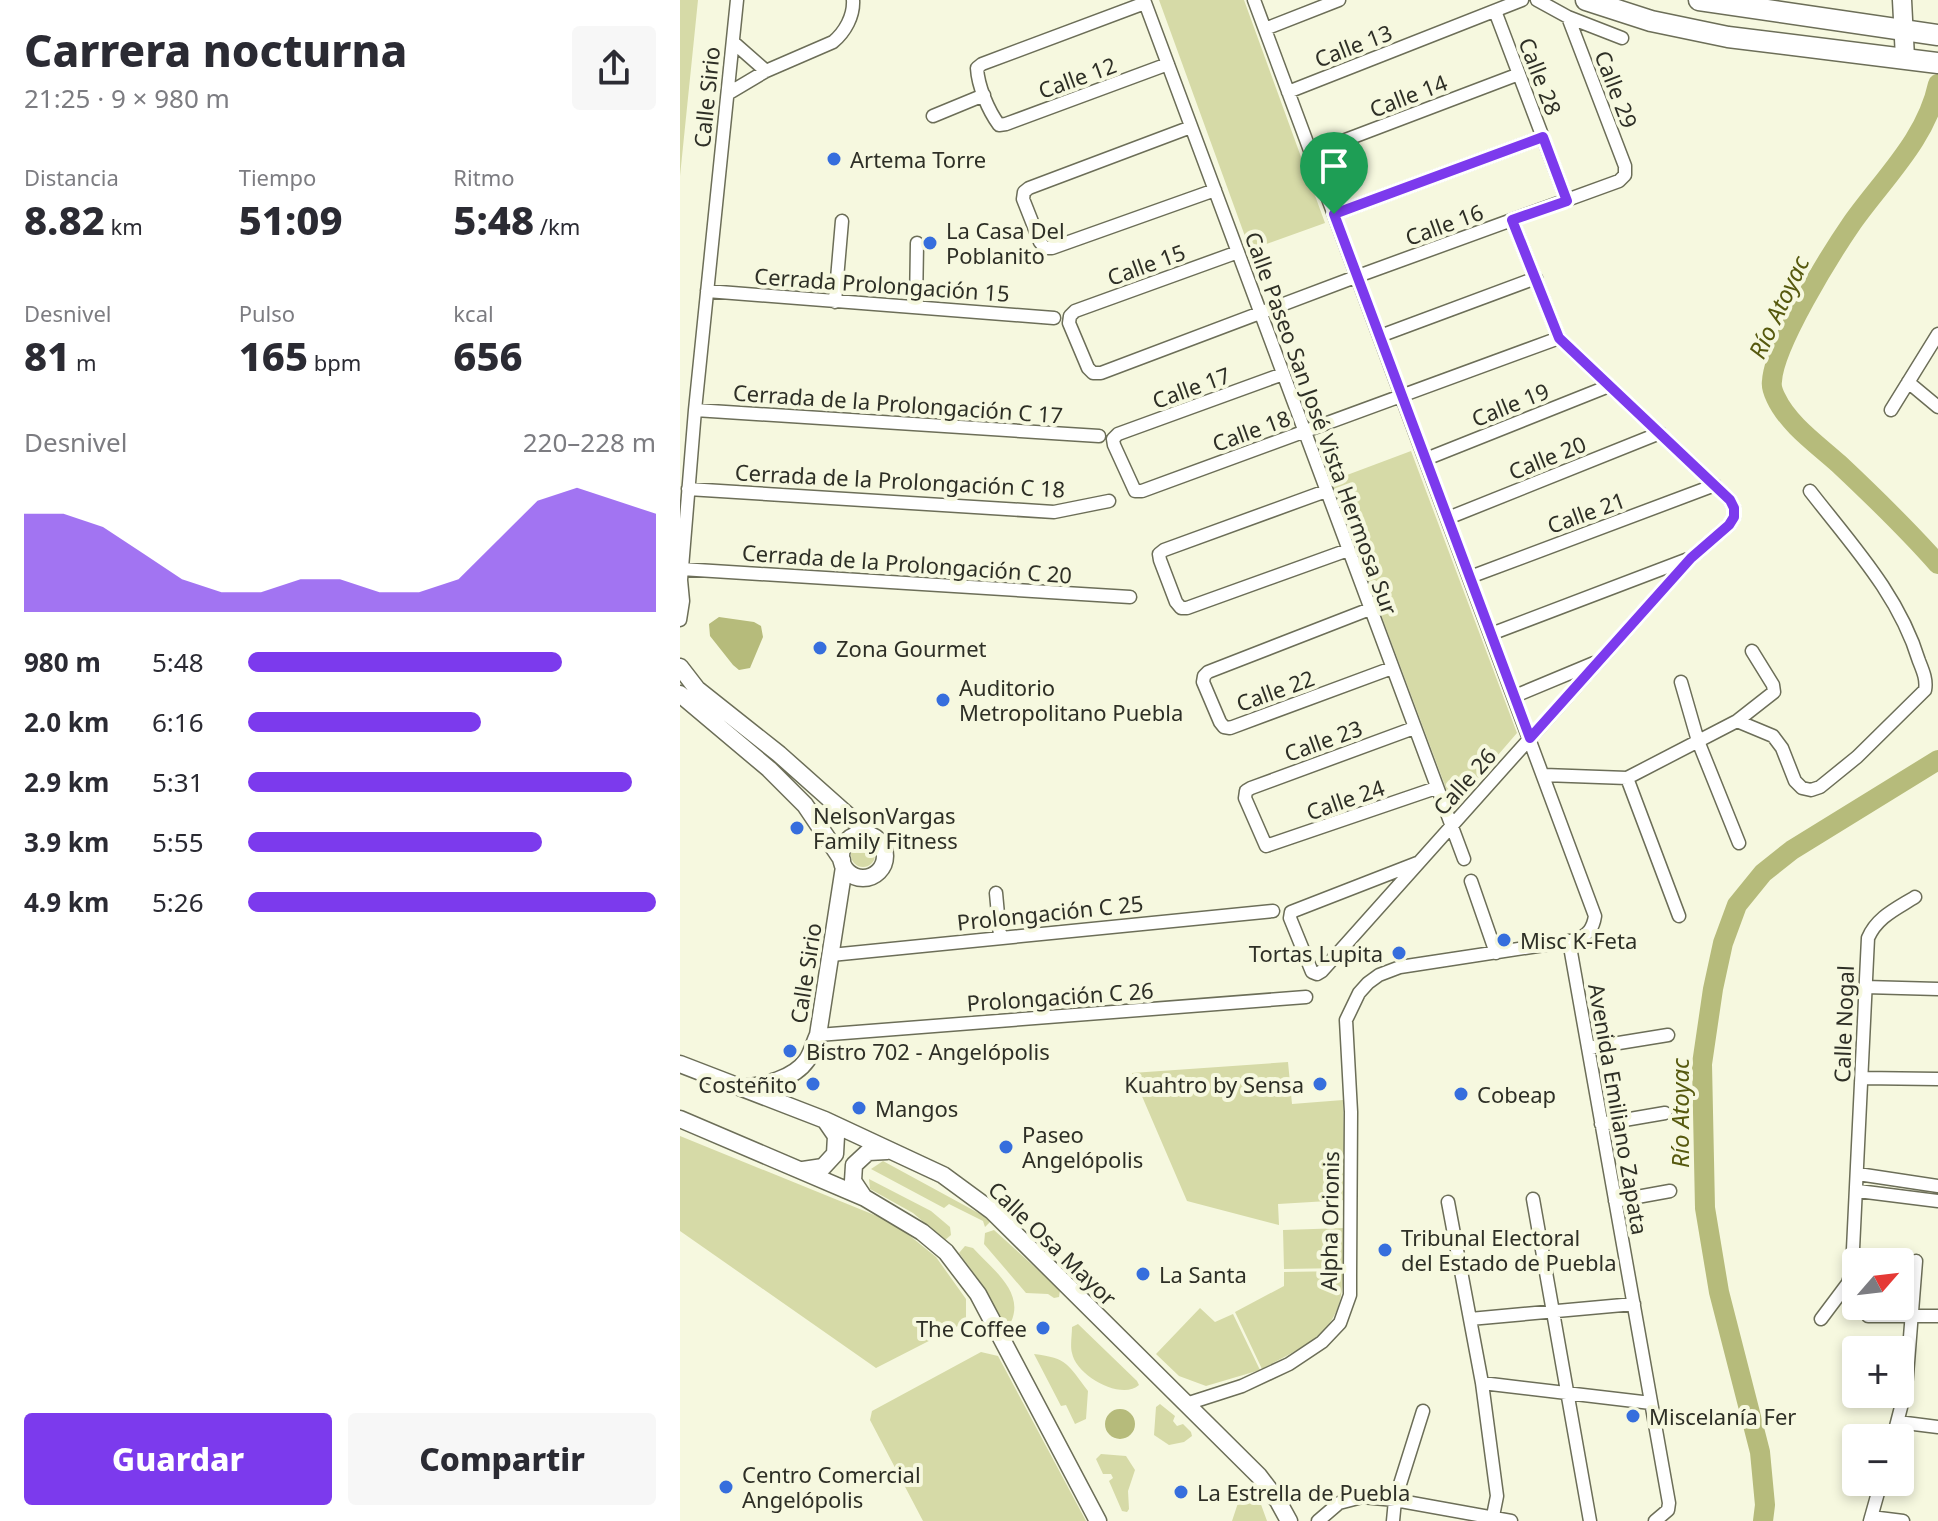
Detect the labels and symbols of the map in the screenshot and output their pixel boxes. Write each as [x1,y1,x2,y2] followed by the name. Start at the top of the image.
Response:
[1310,16,1396,74] street label: Calle 13
[1512,33,1570,119] street label: Calle 28
[686,45,726,149] street label: Calle Sirio
[1588,46,1646,132] street label: Calle 29
[1034,49,1120,105] street label: Calle 12
[1365,66,1452,124] street label: Calle 14
[1300,132,1368,214] pin
[850,144,986,174] place label: Artema Torre
[825,150,843,168] marker: Artema Torre
[1401,196,1487,252] street label: Calle 16
[946,215,1065,270] place label: La Casa Del Poblanito
[1239,227,1405,619] street label: Calle Paseo San José Vista Hermosa Sur
[921,234,939,252] marker: La Casa Del Poblanito
[1103,236,1189,292] street label: Calle 15
[1740,249,1817,364] water label: Río Atoyac
[753,260,1011,308] street label: Cerrada Prolongación 15
[1148,359,1234,415] street label: Calle 17
[1467,375,1553,433] street label: Calle 19
[732,377,1064,429] street label: Cerrada de la Prolongación C 17
[1208,402,1294,458] street label: Calle 18
[1504,428,1590,486] street label: Calle 20
[734,456,1066,504] street label: Cerrada de la Prolongación C 18
[1543,484,1629,540] street label: Calle 21
[741,537,1073,589] street label: Cerrada de la Prolongación C 20
[836,633,987,663] place label: Zona Gourmet
[811,639,829,657] marker: Zona Gourmet
[1232,662,1318,718] street label: Calle 22
[959,672,1183,727] place label: Auditorio Metropolitano Puebla
[934,691,952,709] marker: Auditorio Metropolitano Puebla
[1280,712,1366,768] street label: Calle 23
[1426,741,1502,821] street label: Calle 26
[1302,772,1389,826] street label: Calle 24
[813,800,958,855] place label: NelsonVargas Family Fitness
[788,819,806,837] marker: NelsonVargas Family Fitness
[955,887,1145,937] street label: Prolongación C 25
[782,920,828,1026] street label: Calle Sirio
[1520,925,1637,955] place label: Misc K-Feta
[1495,931,1513,949] marker: Misc K-Feta
[1249,938,1383,968] place label: Tortas Lupita
[1390,944,1408,962] marker: Tortas Lupita
[1826,965,1860,1083] street label: Calle Nogal
[965,975,1155,1017] street label: Prolongación C 26
[1582,981,1656,1237] street label: Avenida Emiliano Zapata
[806,1036,1050,1066] place label: Bistro 702 - Angelópolis
[781,1042,799,1060] marker: Bistro 702 - Angelópolis
[1663,1057,1696,1168] water label: Río Atoyac
[698,1069,797,1099] place label: Costeñito
[1124,1069,1304,1099] place label: Kuahtro by Sensa
[804,1075,822,1093] marker: Costeñito
[1311,1075,1329,1093] marker: Kuahtro by Sensa
[1477,1079,1556,1109] place label: Cobeap
[1452,1085,1470,1103] marker: Cobeap
[875,1093,958,1123] place label: Mangos
[850,1099,868,1117] marker: Mangos
[1022,1119,1143,1174] place label: Paseo Angelópolis
[997,1138,1015,1156] marker: Paseo Angelópolis
[1313,1151,1345,1291] street label: Alpha Orionis
[982,1174,1124,1312] street label: Calle Osa Mayor
[1401,1222,1616,1277] place label: Tribunal Electoral del Estado de Puebla
[1376,1241,1394,1259] marker: Tribunal Electoral del Estado de Puebla
[1842,1248,1914,1320] north arrow
[1159,1259,1247,1289] place label: La Santa
[1134,1265,1152,1283] marker: La Santa
[916,1313,1027,1343] place label: The Coffee
[1034,1319,1052,1337] marker: The Coffee
[1649,1401,1796,1431] place label: Miscelanía Fer
[1624,1407,1642,1425] marker: Miscelanía Fer
[742,1459,921,1514] place label: Centro Comercial Angelópolis
[1197,1477,1410,1507] place label: La Estrella de Puebla
[717,1478,735,1496] marker: Centro Comercial Angelópolis
[1172,1483,1190,1501] marker: La Estrella de Puebla

